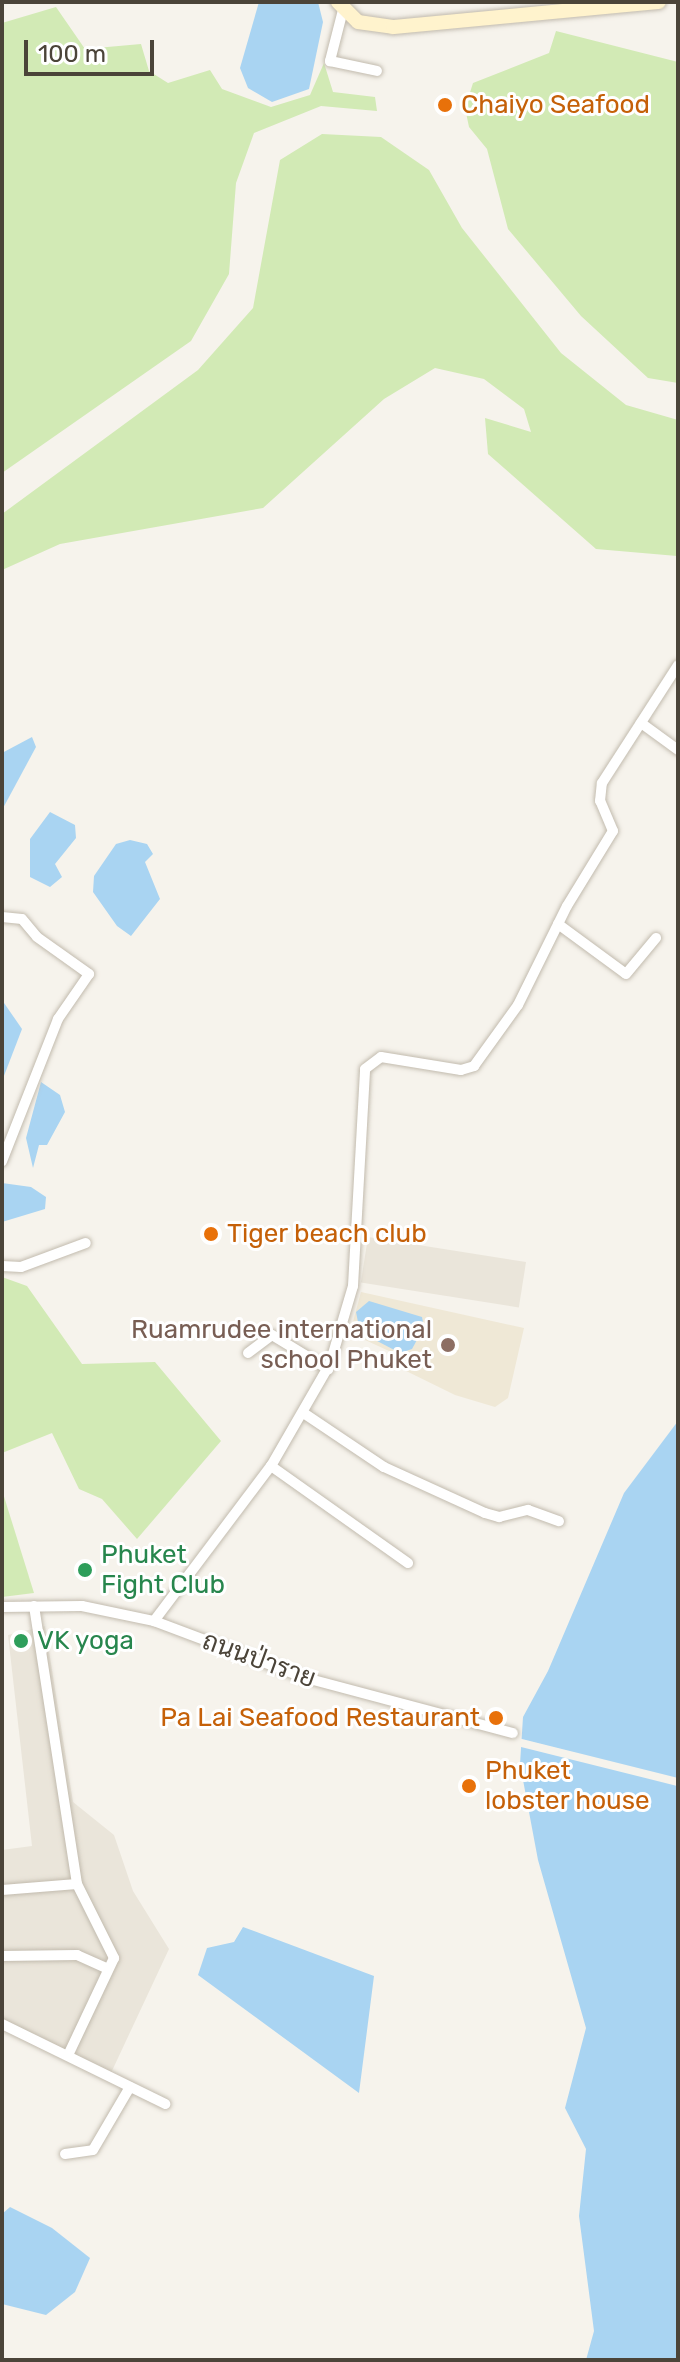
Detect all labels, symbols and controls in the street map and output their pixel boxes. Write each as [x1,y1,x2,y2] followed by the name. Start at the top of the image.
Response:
[28,24,158,74] scale bar
[38,40,106,68] text: 100 m
[461,89,650,121] place label: Chaiyo Seafood
[436,96,454,114] marker: Chaiyo Seafood
[227,1218,427,1250] place label: Tiger beach club
[202,1225,220,1243] marker: Tiger beach club
[131,1314,432,1376] place label: Ruamrudee international school Phuket
[439,1336,457,1354] marker: Ruamrudee international school Phuket
[101,1539,225,1600] place label: Phuket Fight Club
[76,1561,94,1579] marker: Phuket Fight Club
[37,1625,135,1657] place label: VK yoga
[198,1625,320,1695] street label: ถนนป่าราย
[12,1632,30,1650] marker: VK yoga
[160,1702,480,1734] place label: Pa Lai Seafood Restaurant
[487,1709,505,1727] marker: Pa Lai Seafood Restaurant
[485,1755,650,1816] place label: Phuket lobster house
[460,1777,478,1795] marker: Phuket lobster house

